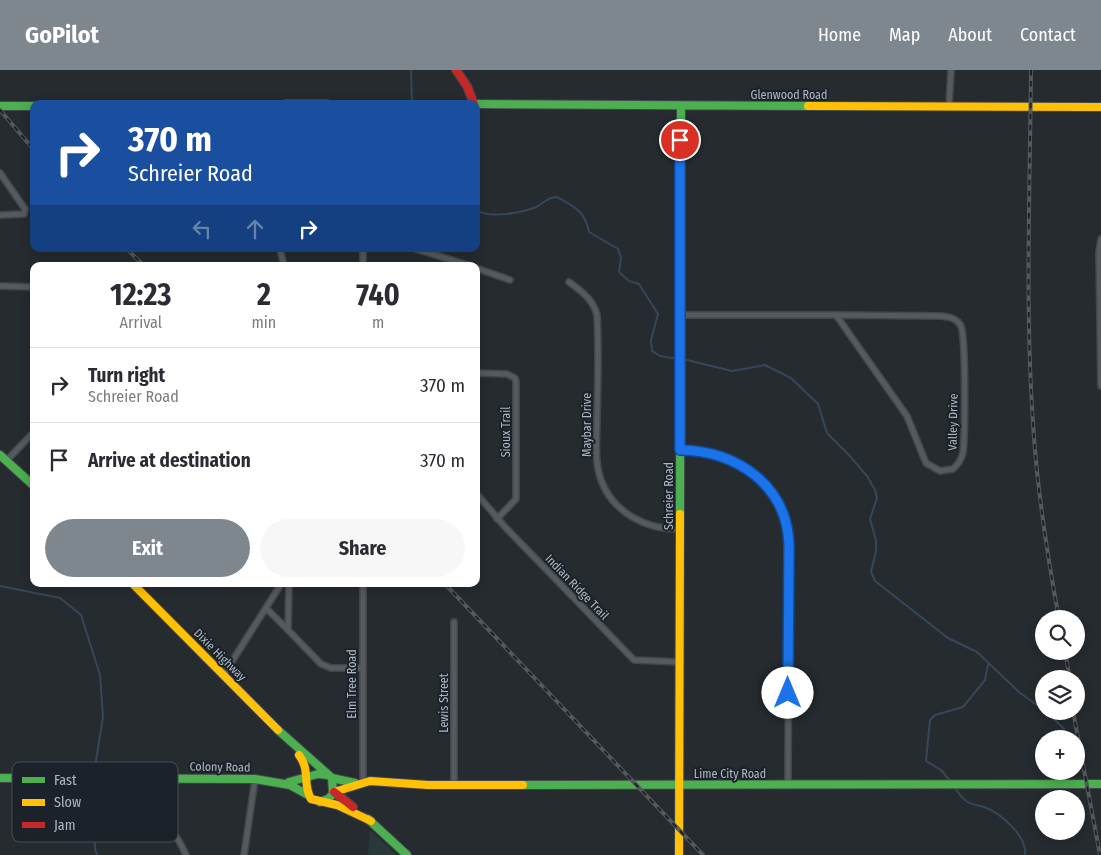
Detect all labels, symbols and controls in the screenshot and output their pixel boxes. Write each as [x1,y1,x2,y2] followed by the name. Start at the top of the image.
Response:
[25,21,99,49] text: GoPilot
[818,24,861,46] text: Home
[889,24,920,46] text: Map
[948,24,992,46] text: About
[1020,24,1076,46] text: Contact
[751,88,827,102] street label: Glenwood Road
[128,118,212,160] text: 370 m
[659,119,701,161] pin
[45,120,110,185] icon: right
[666,126,694,154] icon: arrive
[128,160,253,187] text: Schreier Road
[188,215,216,243] icon: left
[241,215,269,243] icon: ahead
[294,215,322,243] icon: right
[110,277,172,313] text: 12:23
[257,277,271,313] text: 2
[356,277,400,313] text: 740
[120,313,162,332] text: Arrival
[252,313,276,332] text: min
[372,313,384,332] text: m
[88,364,165,387] text: Turn right
[45,371,73,399] icon: right
[420,374,465,397] text: 370 m
[88,387,179,406] text: Schreier Road
[580,393,594,457] street label: Maybar Drive
[946,393,960,451] street label: Valley Drive
[499,407,513,457] street label: Sioux Trail
[45,446,73,474] icon: arrive
[88,449,251,472] text: Arrive at destination
[420,449,465,472] text: 370 m
[662,462,676,530] street label: Schreier Road
[45,519,250,577] button: Exit
[260,519,465,577] button: Share
[542,551,612,623] street label: Indian Ridge Trail
[1035,610,1085,840] map controls
[1035,610,1085,660] button: search
[191,626,249,684] street label: Dixie Highway
[345,649,359,719] street label: Elm Tree Road
[761,666,813,718] position arrow
[1035,670,1085,720] button: layers
[437,673,451,733] street label: Lewis Street
[1035,730,1085,780] button: +
[189,759,251,775] street label: Colony Road
[12,762,178,842] legend
[694,767,766,781] street label: Lime City Road
[54,772,77,789] text: Fast
[1035,790,1085,840] button: −
[54,794,81,811] text: Slow
[54,817,75,834] text: Jam

